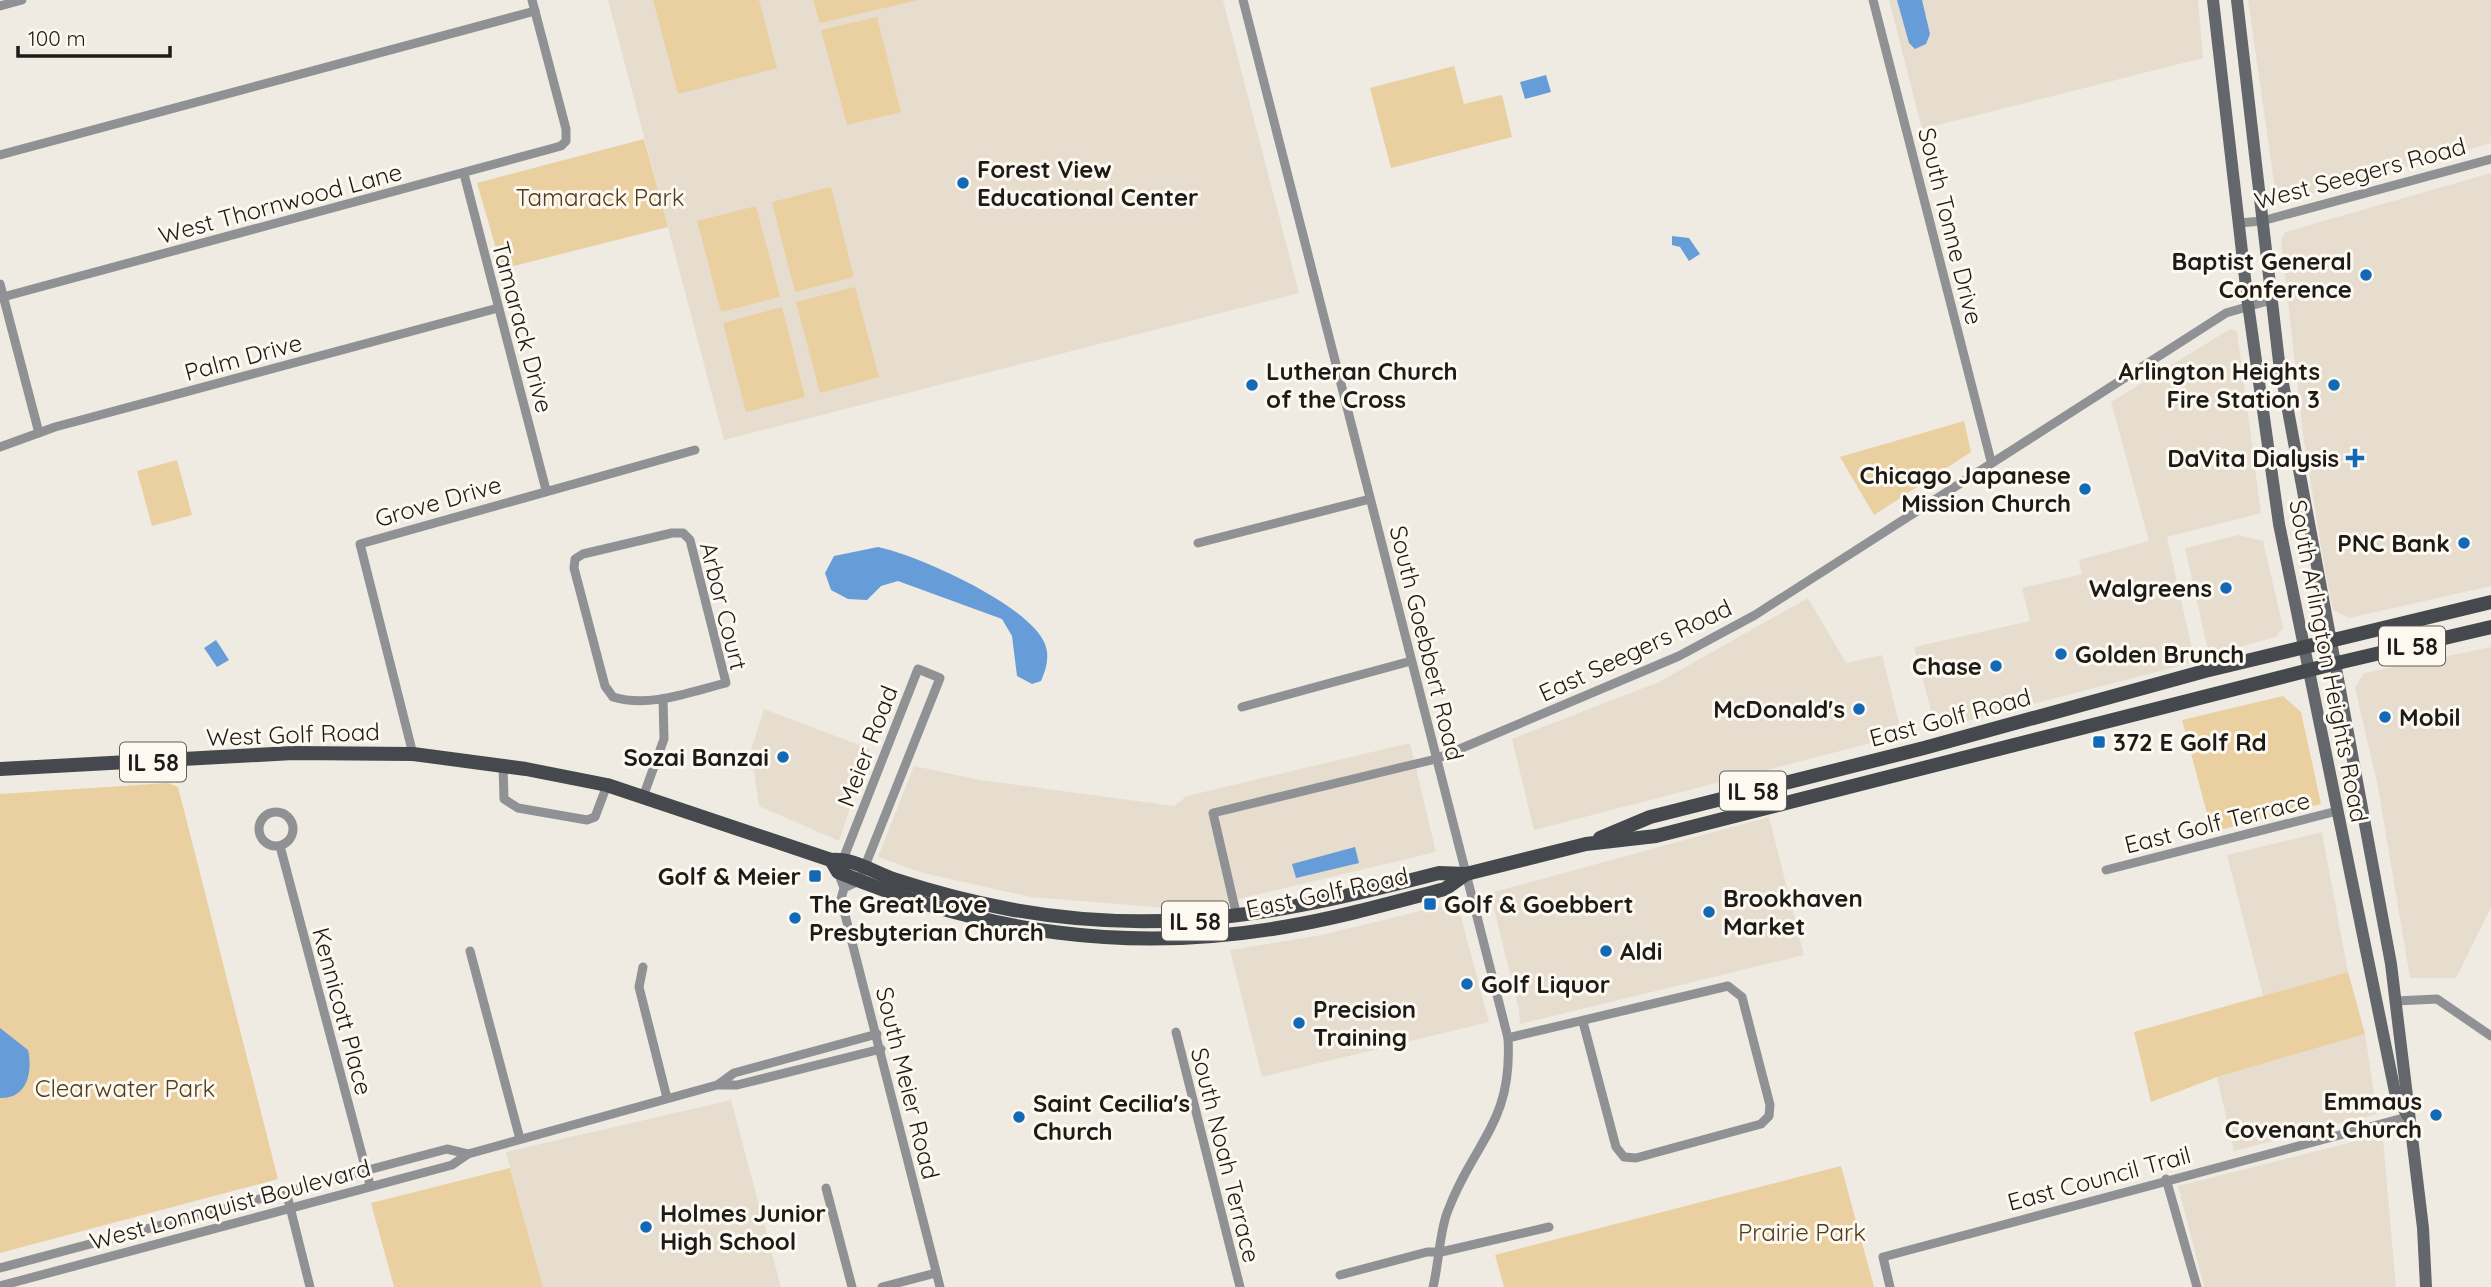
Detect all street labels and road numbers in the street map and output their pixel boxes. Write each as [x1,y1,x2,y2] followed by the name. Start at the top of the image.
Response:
[1912,125,1990,327] street label: South Tonne Drive
[2251,130,2469,216] street label: West Seegers Road
[155,156,405,250] street label: West Thornwood Lane
[486,238,560,416] street label: Tamarack Drive
[181,327,305,387] street label: Palm Drive
[371,469,505,533] street label: Grove Drive
[2283,497,2375,825] street label: South Arlington Heights Road
[1383,523,1471,763] street label: South Goebbert Road
[694,539,754,673] street label: Arbor Court
[1534,592,1736,708] street label: East Seegers Road
[2379,626,2445,666] road number: IL 58
[830,681,904,811] street label: Meier Road
[1866,681,2034,753] street label: East Golf Road
[206,716,380,752] street label: West Golf Road
[120,742,186,782] road number: IL 58
[1720,772,1786,810] road number: IL 58
[2121,784,2313,860] street label: East Golf Terrace
[1243,860,1411,924] street label: East Golf Road
[1162,902,1228,940] road number: IL 58
[306,924,380,1098] street label: Kennicott Place
[870,984,946,1182] street label: South Meier Road
[1185,1044,1267,1266] street label: South Noah Terrace
[2004,1139,2194,1217] street label: East Council Trail
[86,1152,374,1256] street label: West Lonnquist Boulevard

